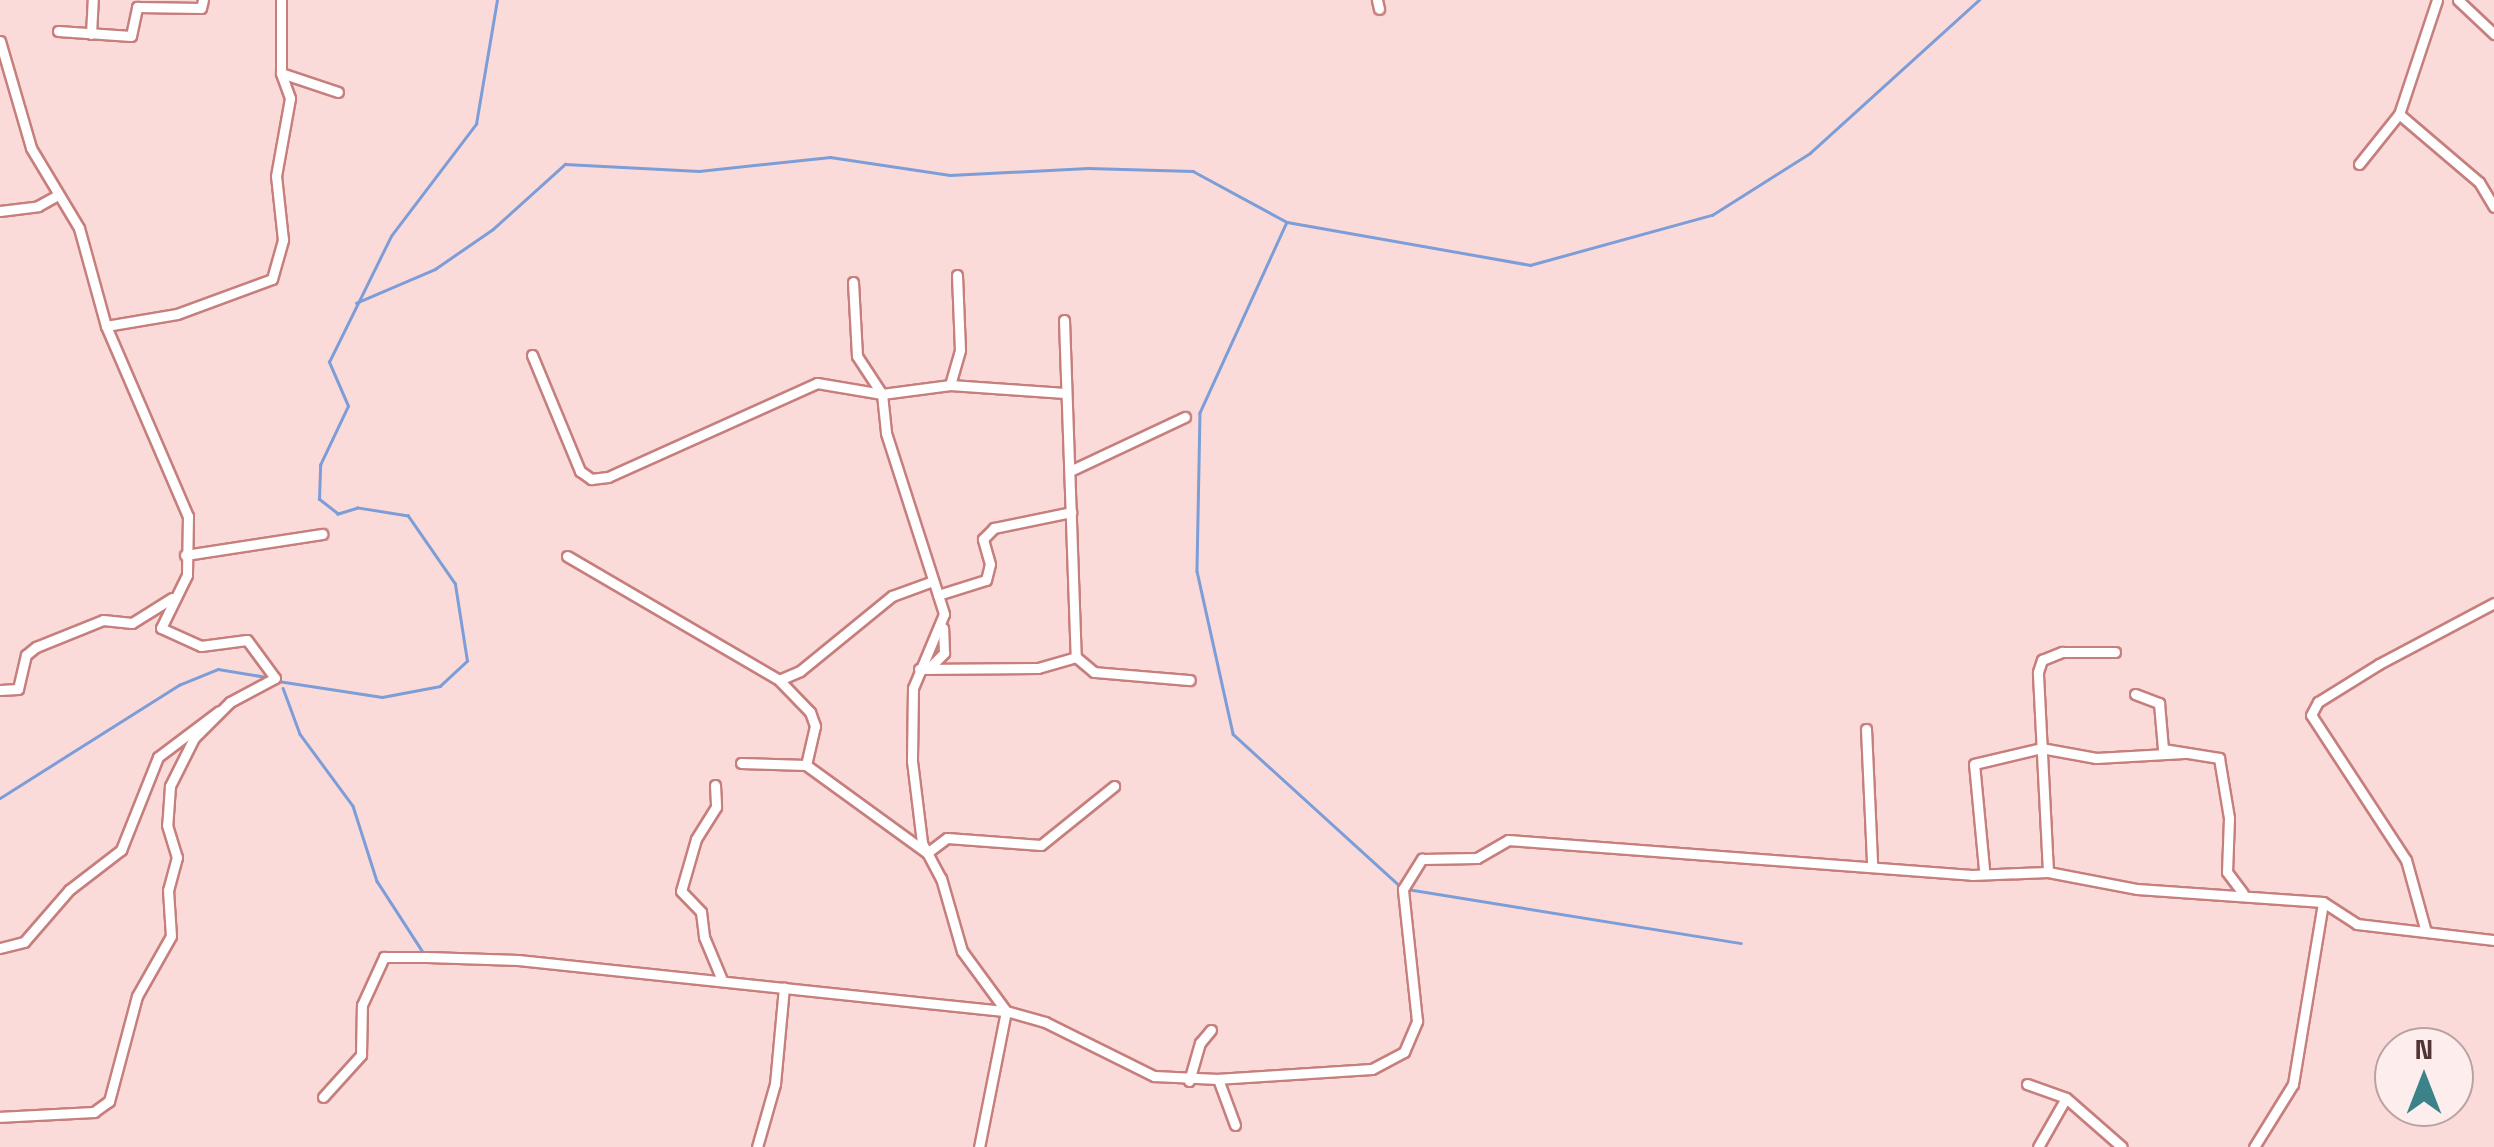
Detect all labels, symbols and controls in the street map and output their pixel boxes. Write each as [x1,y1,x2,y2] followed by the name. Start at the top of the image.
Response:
[2374,1027,2474,1127] north arrow
[2415,1031,2433,1067] text: N

